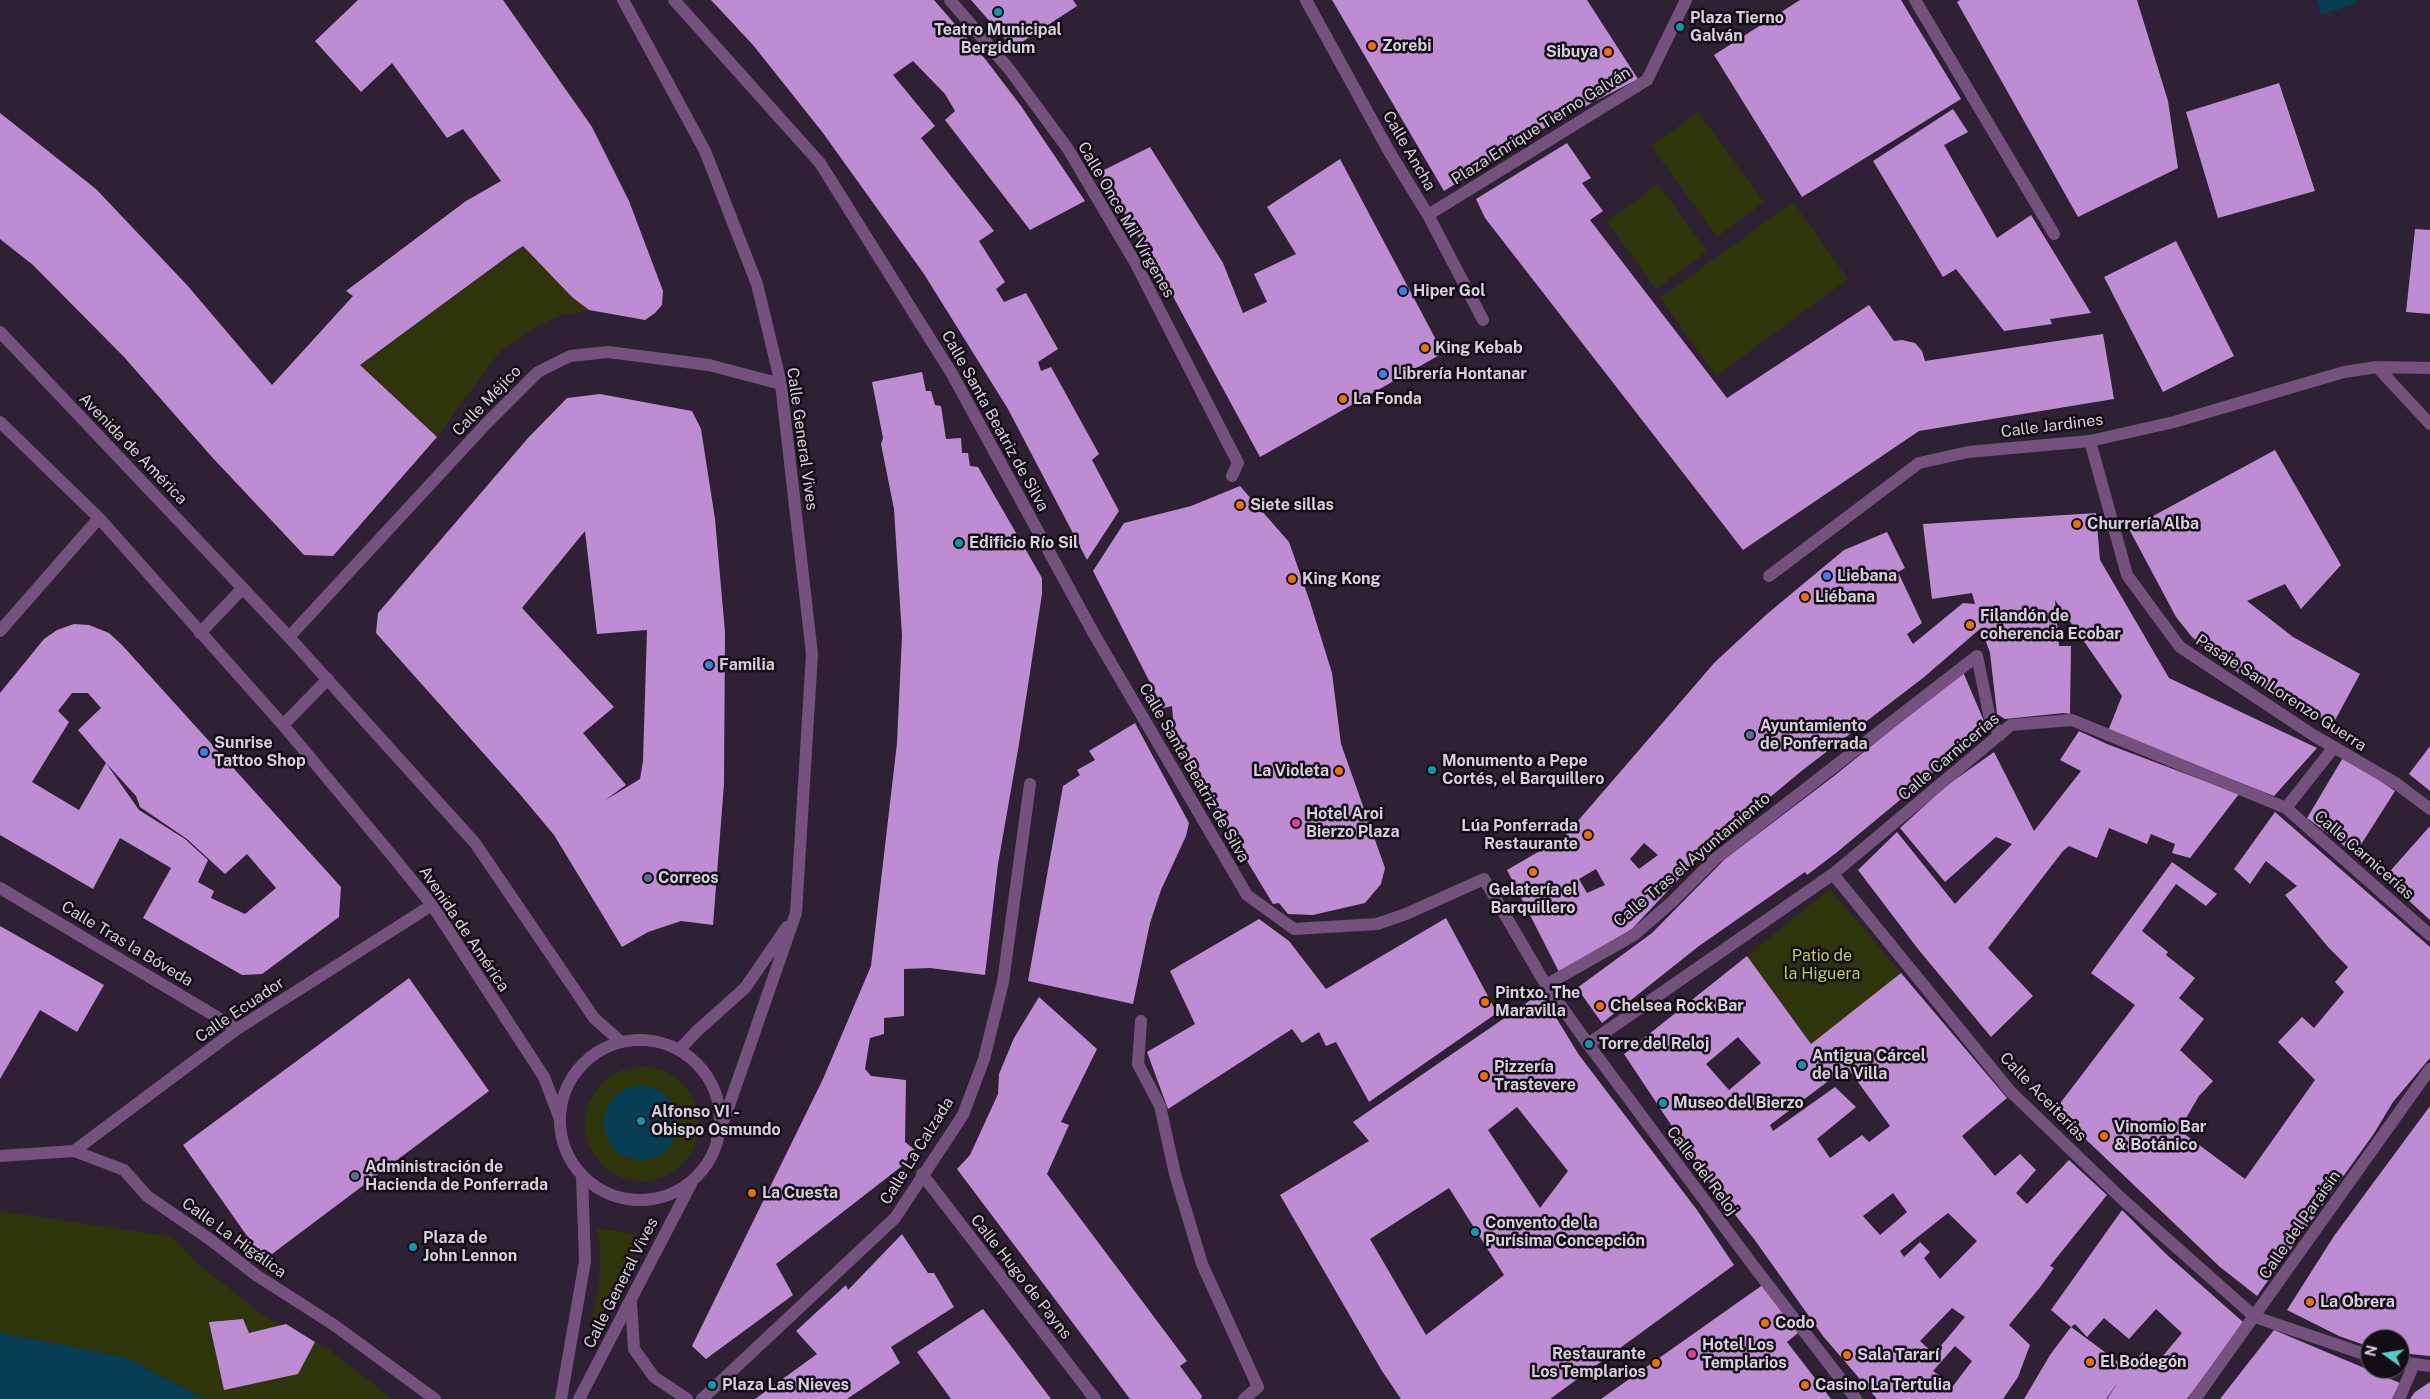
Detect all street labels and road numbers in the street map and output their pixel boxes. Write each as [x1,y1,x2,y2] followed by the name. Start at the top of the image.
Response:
[1448,63,1634,189] street label: Plaza Enrique Tierno Galván
[1378,108,1440,194] street label: Calle Ancha
[1073,139,1179,301] street label: Calle Once Mil Vírgenes
[937,327,1053,515] street label: Calle Santa Beatriz de Silva
[449,362,525,440] street label: Calle Méjico
[782,366,822,512] street label: Calle General Vives
[75,389,191,509] street label: Avenida de América
[2000,410,2104,442] street label: Calle Jardines
[2192,631,2370,755] street label: Pasaje San Lorenzo Guerra
[1135,680,1253,866] street label: Calle Santa Beatriz de Silva
[1895,709,2003,805] street label: Calle Carnicerías
[1610,789,1774,931] street label: Calle Tras el Ayuntamiento
[2310,807,2418,903] street label: Calle Carnicerías
[415,863,513,995] street label: Avenida de América
[58,897,196,991] street label: Calle Tras la Bóveda
[192,973,288,1047] street label: Calle Ecuador
[1996,1048,2090,1146] street label: Calle Aceiterías
[876,1094,958,1208] street label: Calle La Calzada
[1662,1123,1742,1219] street label: Calle del Reloj
[2255,1167,2345,1283] street label: Calle del Paraisín
[178,1194,290,1282] street label: Calle La Higálica
[966,1211,1076,1343] street label: Calle Hugo de Payns
[580,1214,662,1352] street label: Calle General Vives

